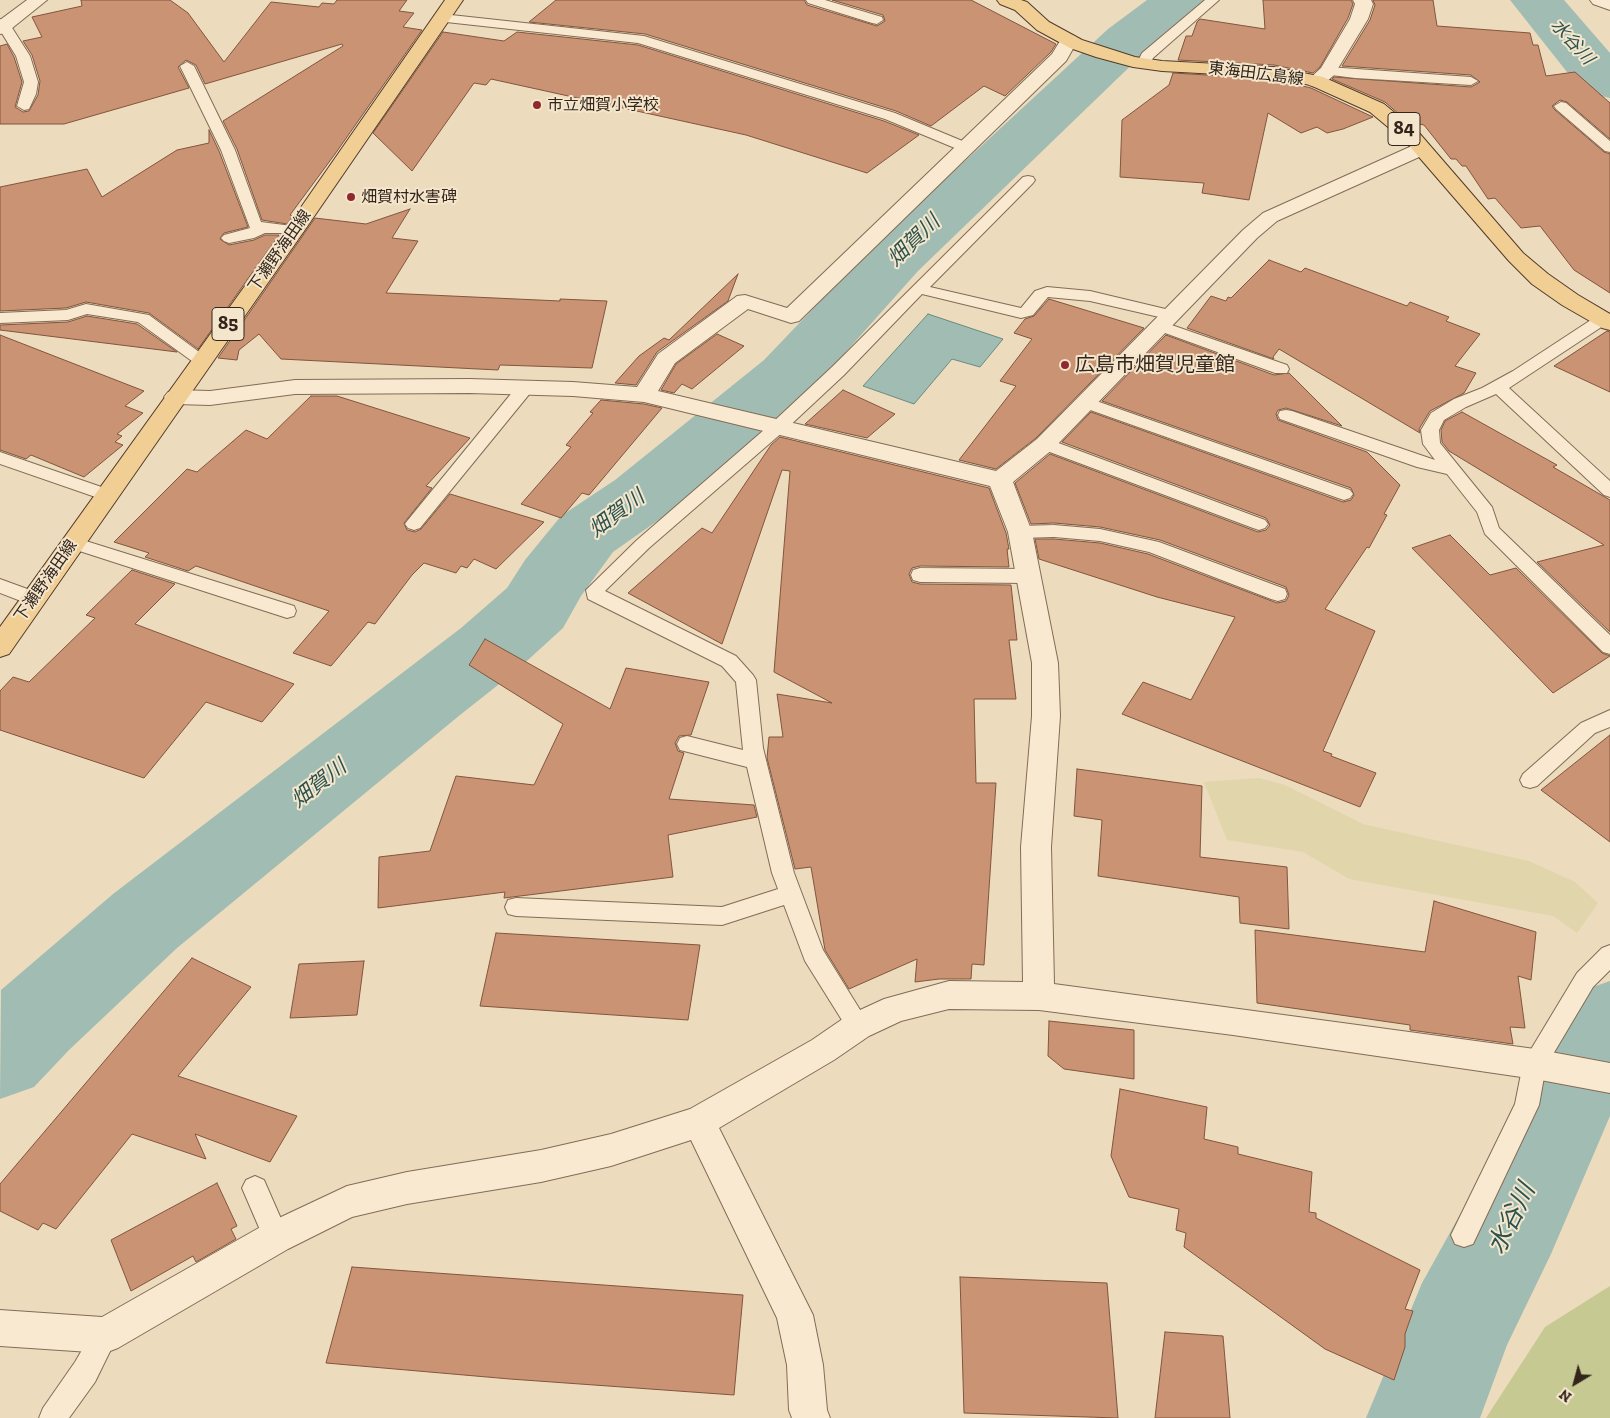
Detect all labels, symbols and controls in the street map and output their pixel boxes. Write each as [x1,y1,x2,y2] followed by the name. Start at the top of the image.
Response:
[1546,15,1598,69] water label: 水谷川
[1207,59,1305,89] street label: 東海田広島線
[547,95,659,115] place label: 市立畑賀小学校
[531,99,543,111] marker: 市立畑賀小学校
[1388,112,1420,146] road number: 84
[361,187,457,207] place label: 畑賀村水害碑
[345,191,357,203] marker: 畑賀村水害碑
[245,206,315,296] street label: 下瀬野海田線
[883,210,945,272] water label: 畑賀川
[212,308,244,340] road number: 85
[1075,353,1235,377] place label: 広島市畑賀児童館
[1059,359,1071,371] marker: 広島市畑賀児童館
[584,485,650,543] water label: 畑賀川
[11,536,81,626] street label: 下瀬野海田線
[286,755,352,813] water label: 畑賀川
[1482,1179,1542,1259] water label: 水谷川
[1550,1358,1600,1408] north arrow
[1556,1385,1575,1405] text: N

